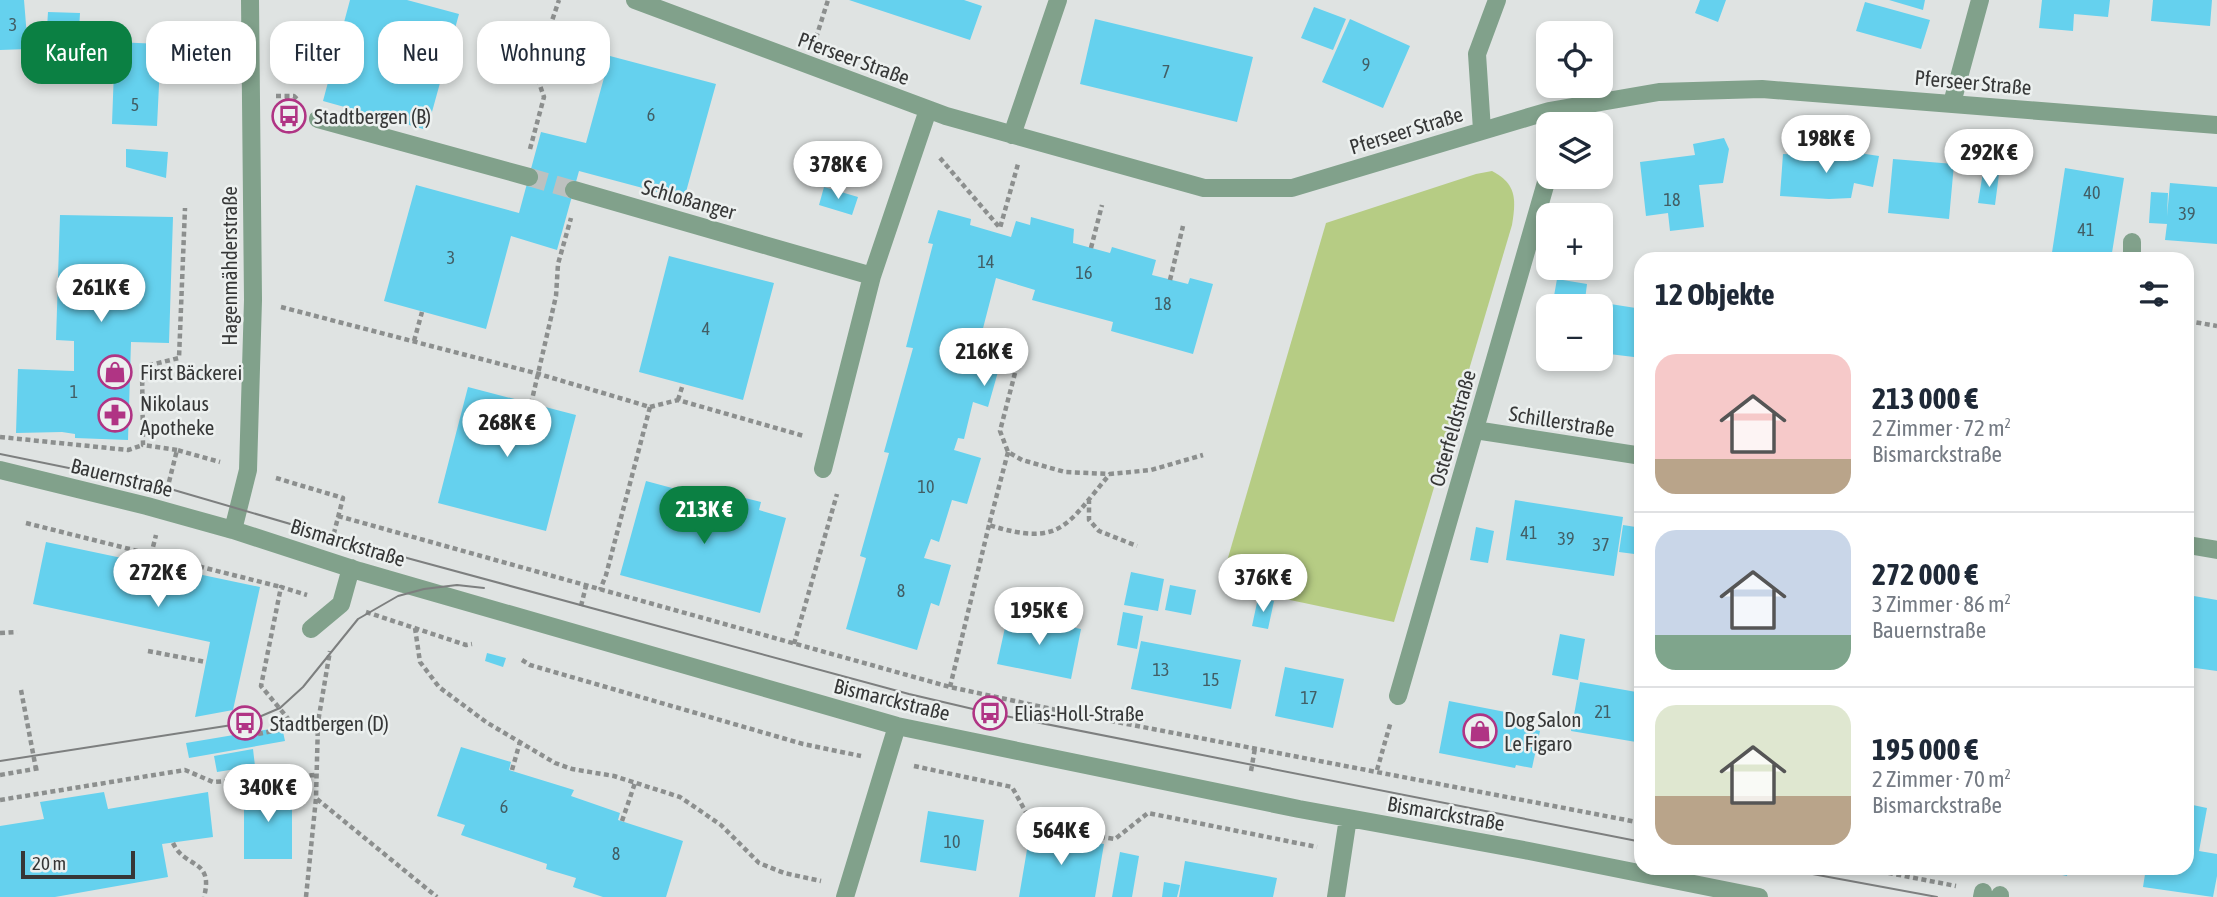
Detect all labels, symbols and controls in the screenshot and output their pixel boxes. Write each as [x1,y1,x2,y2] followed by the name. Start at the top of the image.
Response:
[9,14,17,35] house number: 3
[21,21,132,84] chip: Kaufen
[146,21,256,84] chip: Mieten
[270,21,364,84] chip: Filter
[378,21,463,84] chip: Neu
[477,21,610,84] chip: Wohnung
[1536,21,1613,371] map controls
[1536,21,1613,98] button: locate
[795,27,913,89] street label: Pferseer Straße
[1362,54,1370,75] house number: 9
[1162,61,1170,82] house number: 7
[1914,65,2032,99] street label: Pferseer Straße
[131,94,139,115] house number: 5
[270,97,308,135] bus stop icon: Stadtbergen (B)
[1347,101,1465,159] street label: Pferseer Straße
[314,104,431,128] place label: Stadtbergen (B)
[647,104,655,125] house number: 6
[1536,112,1613,189] button: layers
[1769,116,1883,175] pin: 198K €
[1797,125,1855,151] text: 198K €
[1932,130,2046,189] pin: 292K €
[1960,139,2018,165] text: 292K €
[781,142,895,201] pin: 378K €
[809,151,867,177] text: 378K €
[639,174,739,224] street label: Schloßanger
[2084,182,2100,203] house number: 40
[217,186,241,346] street label: Hagenmähderstraße
[1664,189,1680,210] house number: 18
[1536,203,1613,280] button: +
[2179,203,2195,224] house number: 39
[2078,219,2094,240] house number: 41
[447,247,455,268] house number: 3
[978,251,994,272] house number: 14
[1076,262,1092,283] house number: 16
[44,264,158,324] pin: 261K €
[72,274,130,300] text: 261K €
[2135,275,2173,313] icon: filters
[1655,277,1775,311] text: 12 Objekte
[1155,293,1171,314] house number: 18
[1536,294,1613,371] button: −
[702,318,710,339] house number: 4
[927,328,1041,388] pin: 216K €
[955,338,1013,364] text: 216K €
[96,353,134,391] shop icon: First Bäckerei
[140,360,242,384] place label: First Bäckerei
[1424,367,1480,489] street label: Osterfeldstraße
[70,381,78,402] house number: 1
[1872,381,1978,415] text: 213 000 €
[1711,382,1795,466] icon: home
[140,391,214,439] place label: Nikolaus Apotheke
[96,396,134,434] pharmacy icon: Nikolaus Apotheke
[450,400,564,459] pin: 268K €
[1507,401,1617,441] street label: Schillerstraße
[478,409,536,435] text: 268K €
[1872,415,2011,441] text: 2 Zimmer · 72 m²
[1872,441,2002,467] text: Bismarckstraße
[69,453,175,501] street label: Bauernstraße
[918,476,934,497] house number: 10
[647,486,761,546] pin: 213K €
[675,496,733,522] text: 213K €
[288,513,408,571] street label: Bismarckstraße
[1521,522,1537,543] house number: 41
[1558,528,1574,549] house number: 39
[1593,534,1609,555] house number: 37
[101,550,215,609] pin: 272K €
[1206,554,1320,614] pin: 376K €
[1872,557,1978,591] text: 272 000 €
[1711,558,1795,642] icon: home
[129,559,187,585] text: 272K €
[1234,564,1292,590] text: 376K €
[897,580,905,601] house number: 8
[982,588,1096,647] pin: 195K €
[1872,591,2011,617] text: 3 Zimmer · 86 m²
[1010,597,1068,623] text: 195K €
[1872,617,1986,643] text: Bauernstraße
[1153,659,1169,680] house number: 13
[1203,669,1219,690] house number: 15
[832,673,952,725] street label: Bismarckstraße
[1301,687,1317,708] house number: 17
[971,694,1009,732] bus stop icon: Elias-Holl-Straße
[1014,701,1144,725] place label: Elias-Holl-Straße
[1595,701,1611,722] house number: 21
[226,704,264,742] bus stop icon: Stadtbergen (D)
[1504,707,1582,755] place label: Dog Salon Le Figaro
[270,711,389,735] place label: Stadtbergen (D)
[1461,712,1499,750] shop icon: Dog Salon Le Figaro
[1872,732,1978,766] text: 195 000 €
[1711,733,1795,817] icon: home
[211,764,325,824] pin: 340K €
[1872,766,2011,792] text: 2 Zimmer · 70 m²
[239,774,297,800] text: 340K €
[1385,791,1507,835] street label: Bismarckstraße
[1872,792,2002,818] text: Bismarckstraße
[500,796,508,817] house number: 6
[1004,808,1118,867] pin: 564K €
[1032,817,1090,843] text: 564K €
[944,831,960,852] house number: 10
[612,843,620,864] house number: 8
[21,848,135,880] scale bar
[32,852,66,874] text: 20 m

